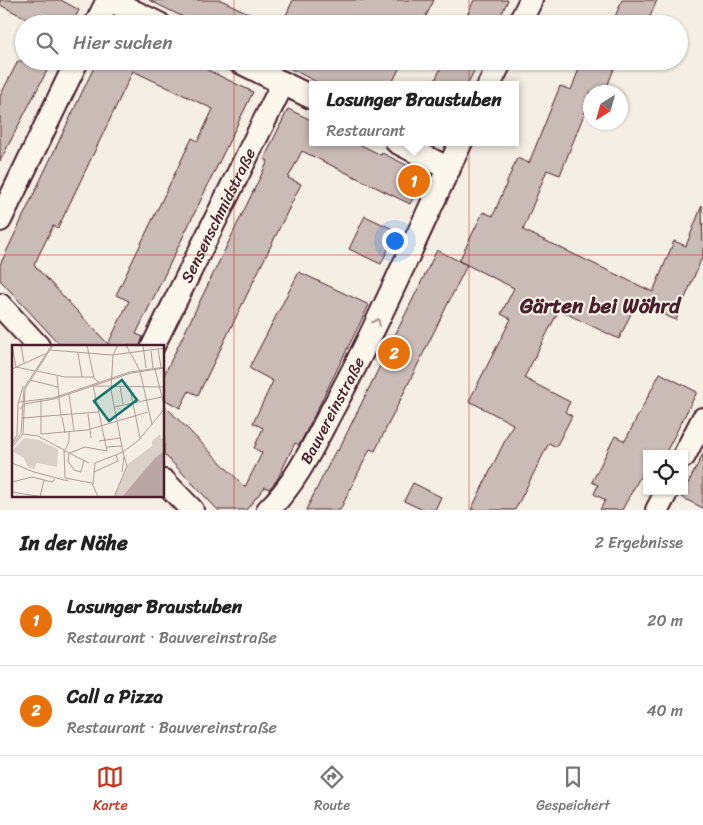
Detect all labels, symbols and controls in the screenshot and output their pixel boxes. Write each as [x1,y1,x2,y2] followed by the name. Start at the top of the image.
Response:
[15,15,688,70] search box
[73,26,173,59] text: Hier suchen
[33,29,61,57] icon: search
[309,81,519,146] popup
[326,83,502,116] text: Losunger Braustuben
[583,85,628,130] north arrow
[326,116,406,145] text: Restaurant
[172,143,263,288] street label: Sensenschmidstraße
[398,162,430,200] pin: 1
[382,228,408,254] your location
[519,287,682,325] district label: Gärten bei Wöhrd
[371,318,381,327] one-way arrow
[378,334,410,372] pin: 2
[12,345,165,498] inset map
[291,351,372,470] street label: Bauvereinstraße
[643,450,688,495] map controls
[643,450,688,495] button: locate
[20,524,128,562] text: In der Nähe
[595,528,683,557] text: 2 Ergebnisse
[67,590,242,623] text: Losunger Braustuben
[33,606,39,635] text: 1
[647,606,683,635] text: 20 m
[67,623,277,652] text: Restaurant · Bauvereinstraße
[67,680,163,713] text: Call a Pizza
[31,696,41,725] text: 2
[646,696,683,725] text: 40 m
[67,713,277,742] text: Restaurant · Bauvereinstraße
[93,763,128,818] tab: Karte
[314,763,350,818] tab: Route
[536,763,610,818] tab: Gespeichert

